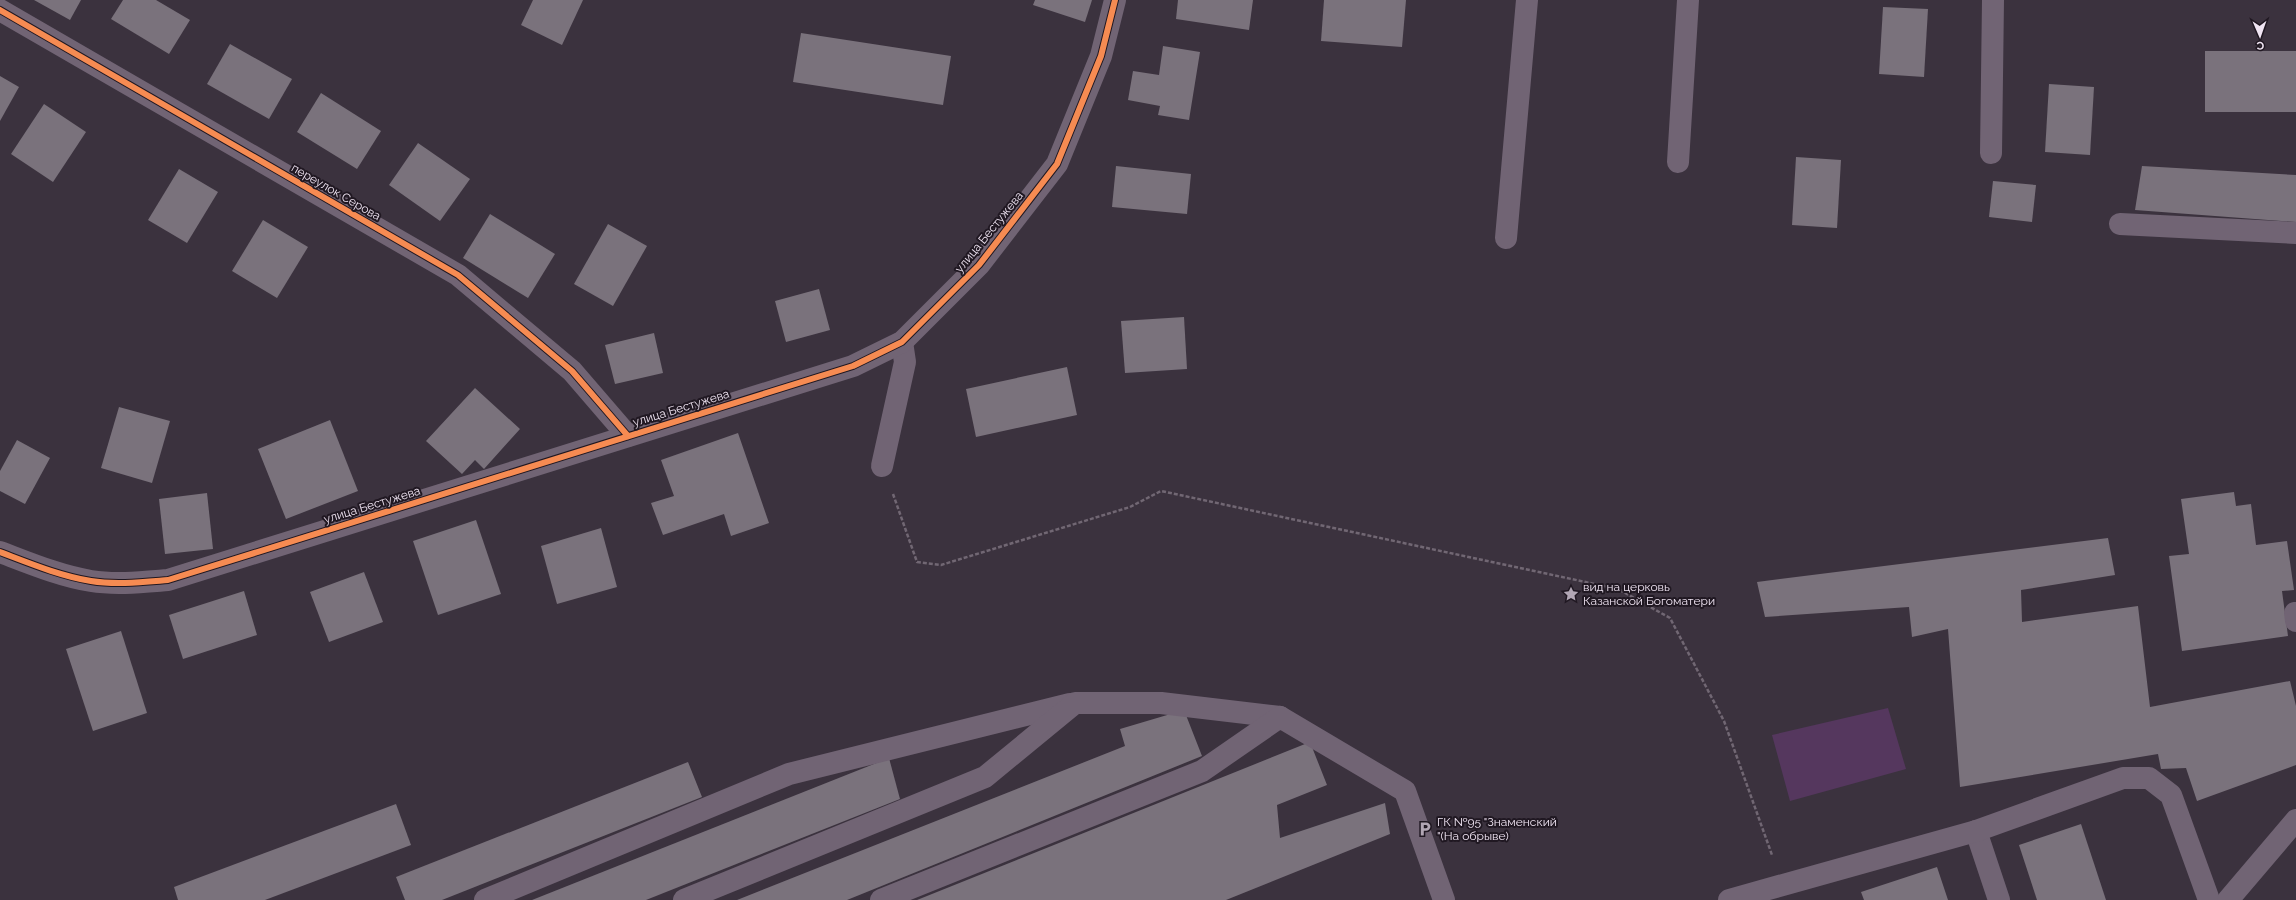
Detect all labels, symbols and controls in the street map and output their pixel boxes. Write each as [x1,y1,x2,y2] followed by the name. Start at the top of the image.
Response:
[2240,16,2280,56] north arrow
[2256,39,2264,52] text: С
[289,161,383,223] street label: переулок Серова
[952,189,1026,275] street label: улица Бестужева
[631,387,731,429] street label: улица Бестужева
[322,484,422,526] street label: улица Бестужева
[1583,580,1715,608] place label: вид на церковь Казанской Богоматери
[1562,585,1580,603] place icon: вид на церковь Казанской Богоматери
[1437,815,1557,843] place label: ГК №95 "Знаменский "(На обрыве)
[1416,820,1434,838] parking icon: ГК №95 "Знаменский "(На обрыве)

